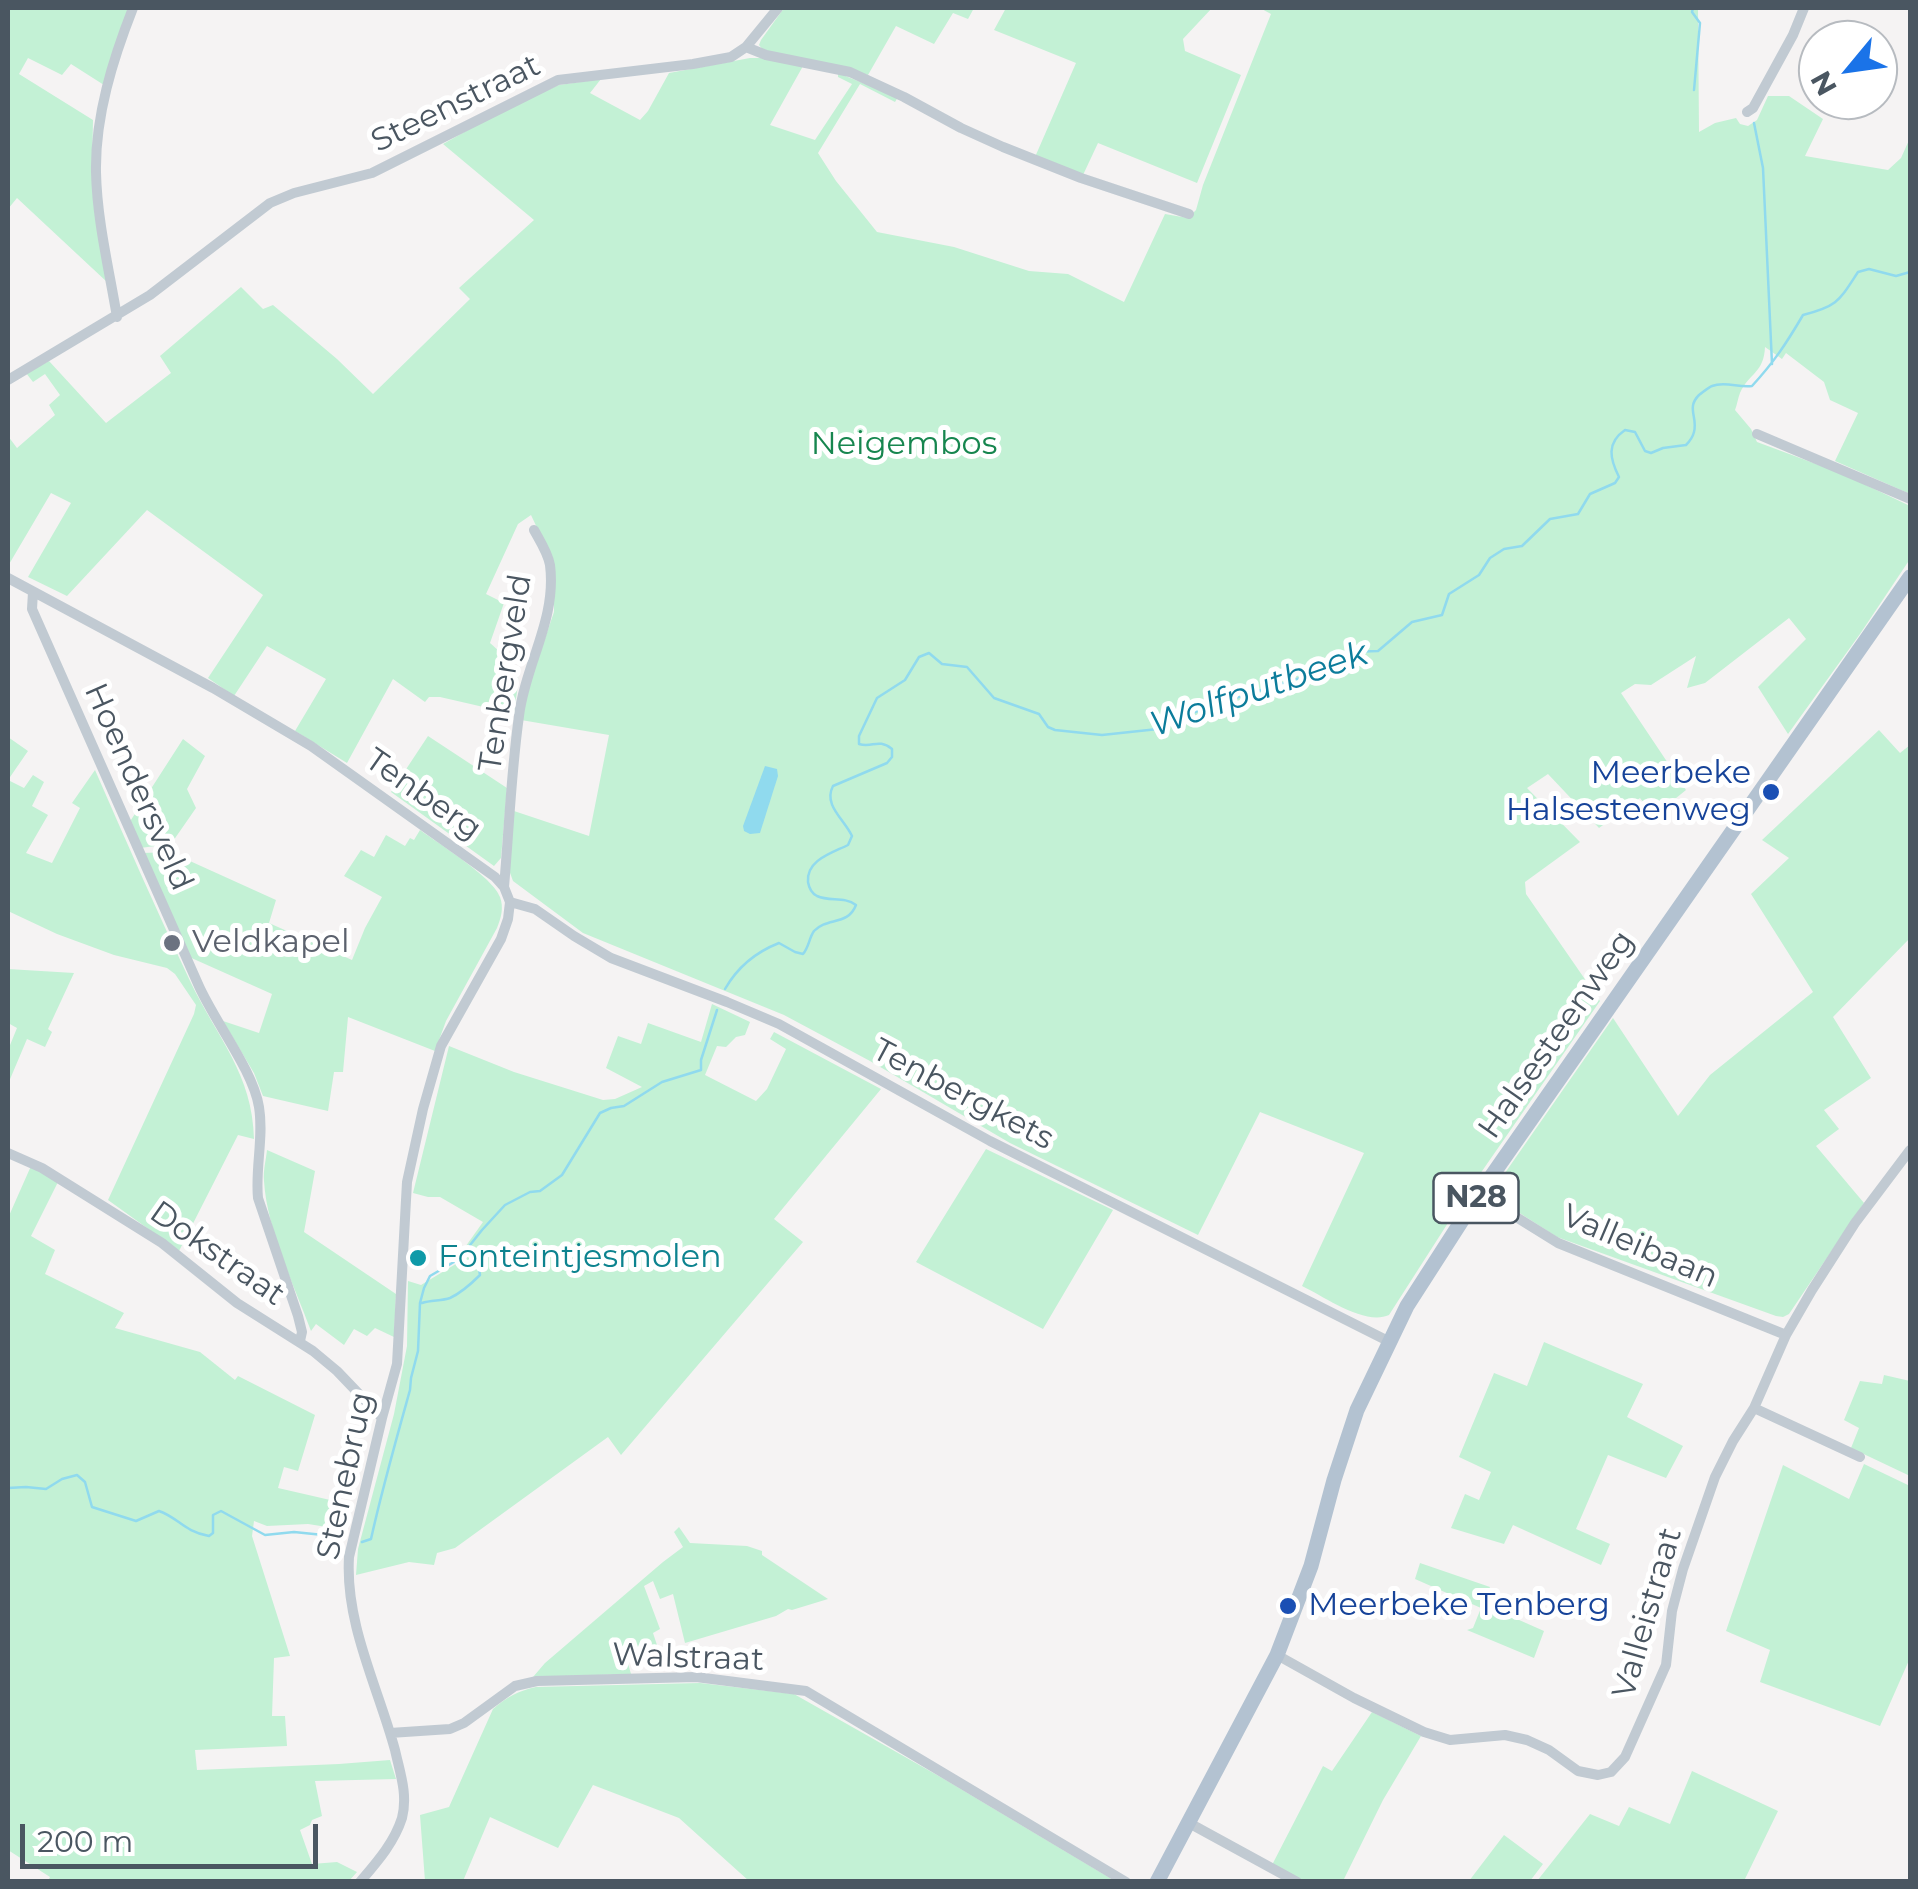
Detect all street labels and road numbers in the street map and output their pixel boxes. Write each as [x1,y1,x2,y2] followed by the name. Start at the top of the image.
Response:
[365,47,547,161] street label: Steenstraat
[471,572,541,774] street label: Tenbergveld
[75,678,201,896] street label: Hoendersveld
[358,741,488,849] street label: Tenberg
[1471,924,1643,1146] street label: Halsesteenweg
[866,1031,1060,1159] street label: Tenbergkets
[1434,1173,1518,1223] road number: N28
[142,1194,292,1314] street label: Dokstraat
[1556,1197,1724,1297] street label: Valleibaan
[310,1389,382,1563] street label: Stenebrug
[1605,1523,1691,1703] street label: Valleistraat
[611,1636,765,1680] street label: Walstraat

